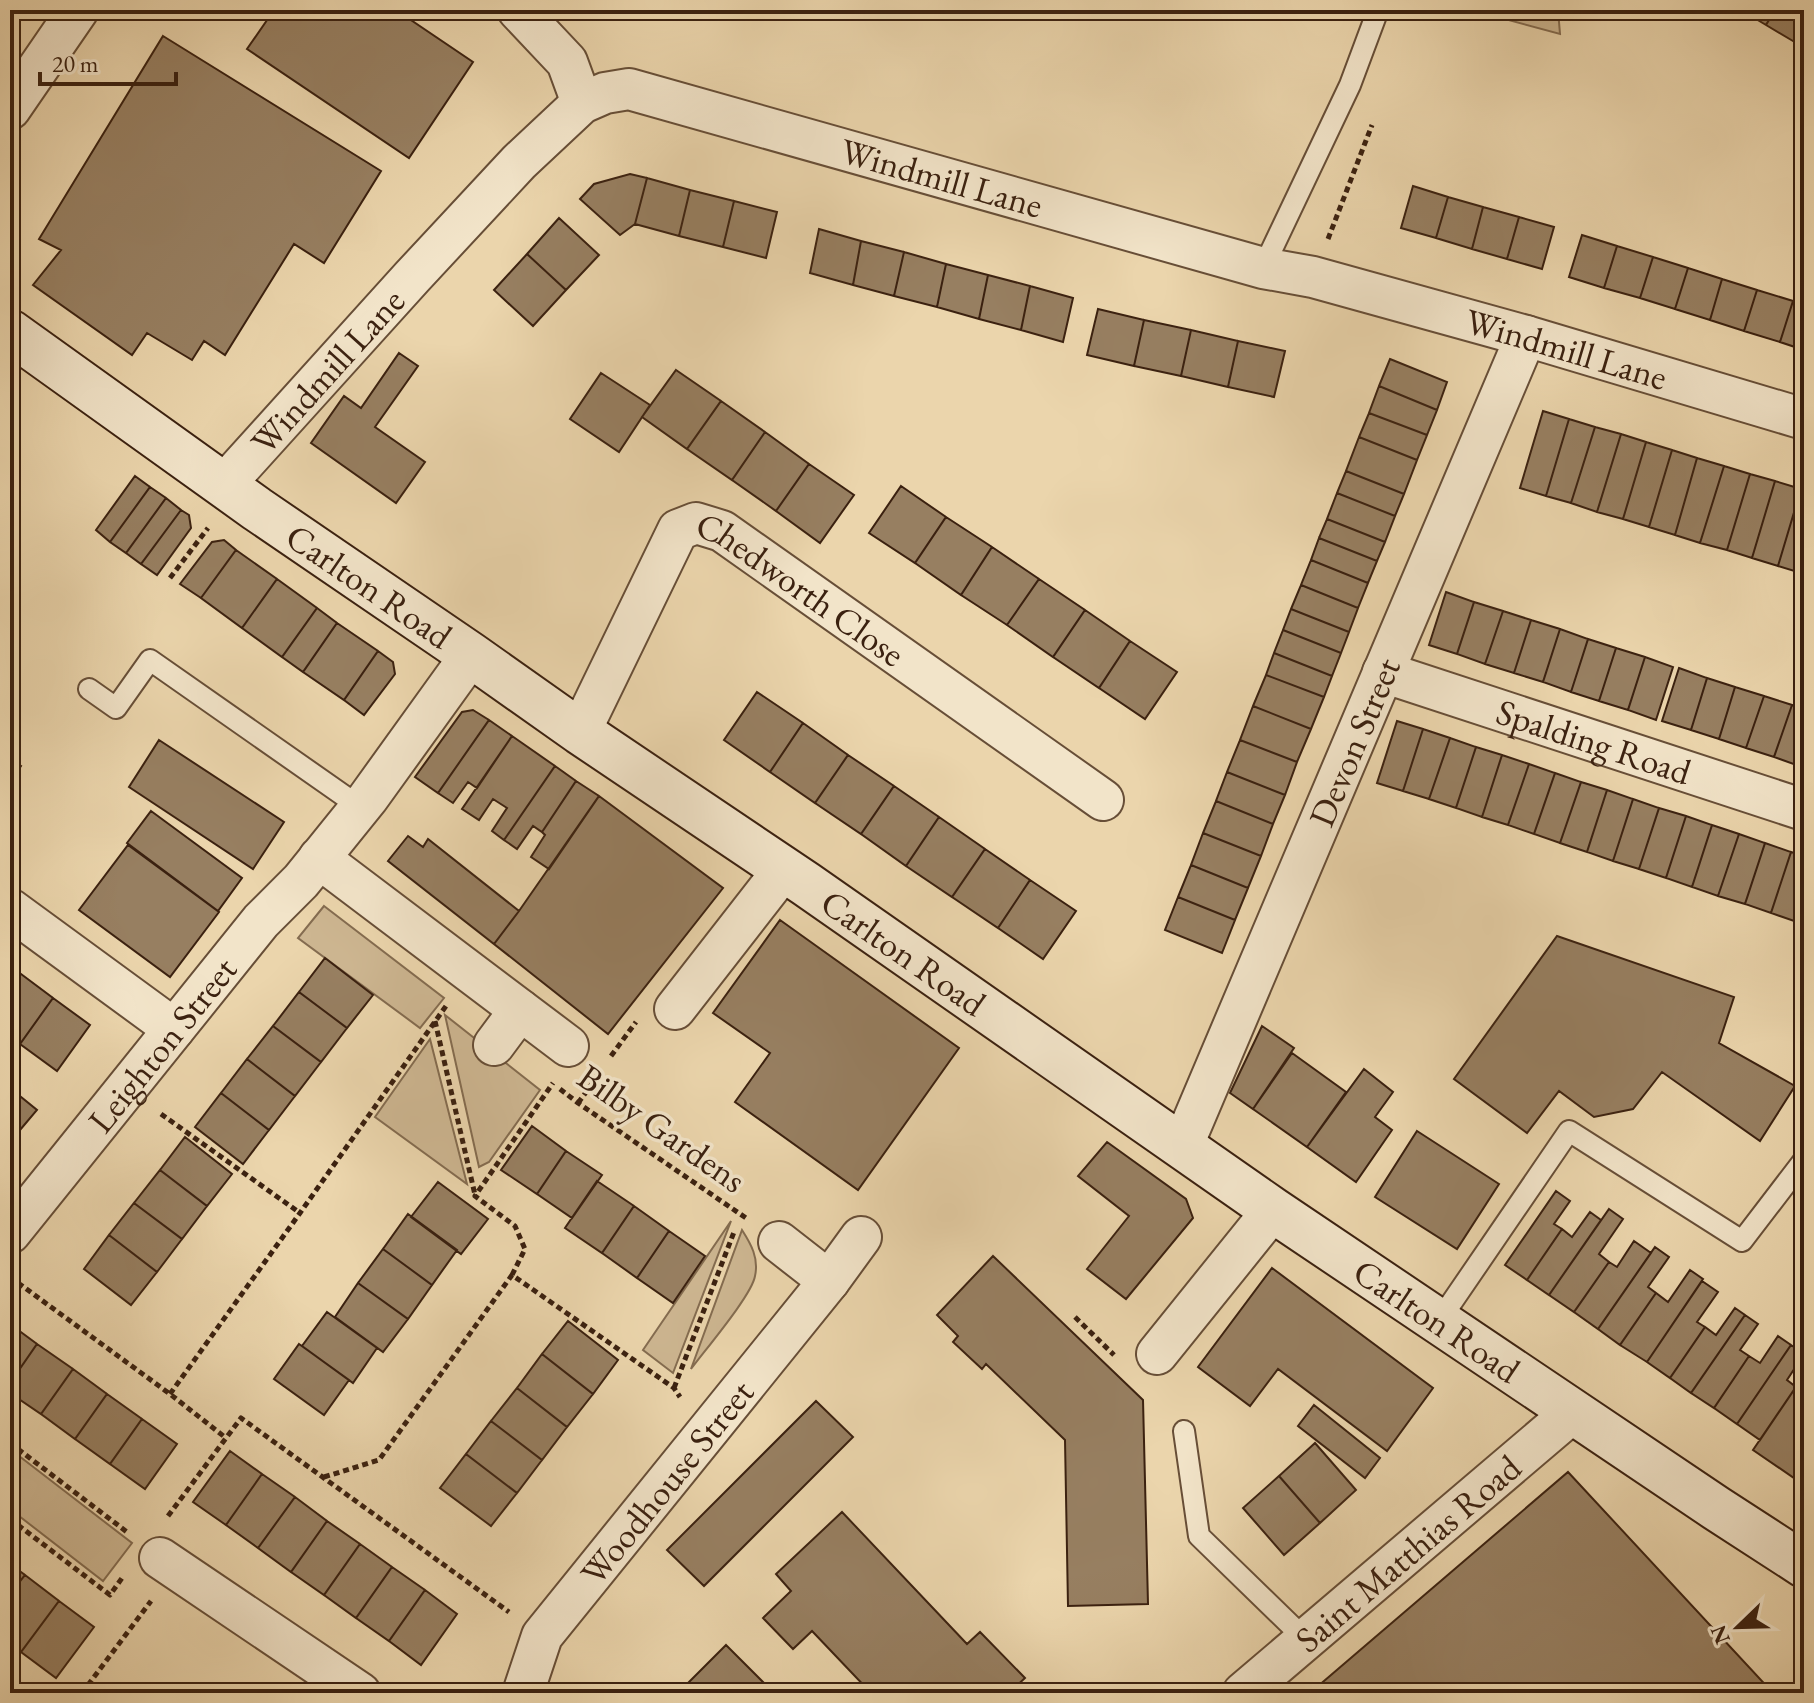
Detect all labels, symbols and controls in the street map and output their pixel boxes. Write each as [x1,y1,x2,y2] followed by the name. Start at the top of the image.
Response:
[40,36,176,86] scale bar
[52,48,99,79] text: 20 m
[835,126,1048,228] street label: Windmill Lane
[240,278,414,464] street label: Windmill Lane
[1460,297,1673,400] street label: Windmill Lane
[691,501,915,677] street label: Chedworth Close
[277,512,462,659] street label: Carlton Road
[1297,650,1411,834] street label: Devon Street
[1491,687,1698,795] street label: Spalding Road
[812,878,996,1027] street label: Carlton Road
[77,946,247,1142] street label: Leighton Street
[569,1053,755,1203] street label: Bilby Gardens
[1345,1247,1530,1394] street label: Carlton Road
[569,1369,764,1594] street label: Woodhouse Street
[1285,1443,1531,1662] street label: Saint Matthias Road
[1698,1587,1778,1667] north arrow
[1703,1621,1737,1648] text: N

